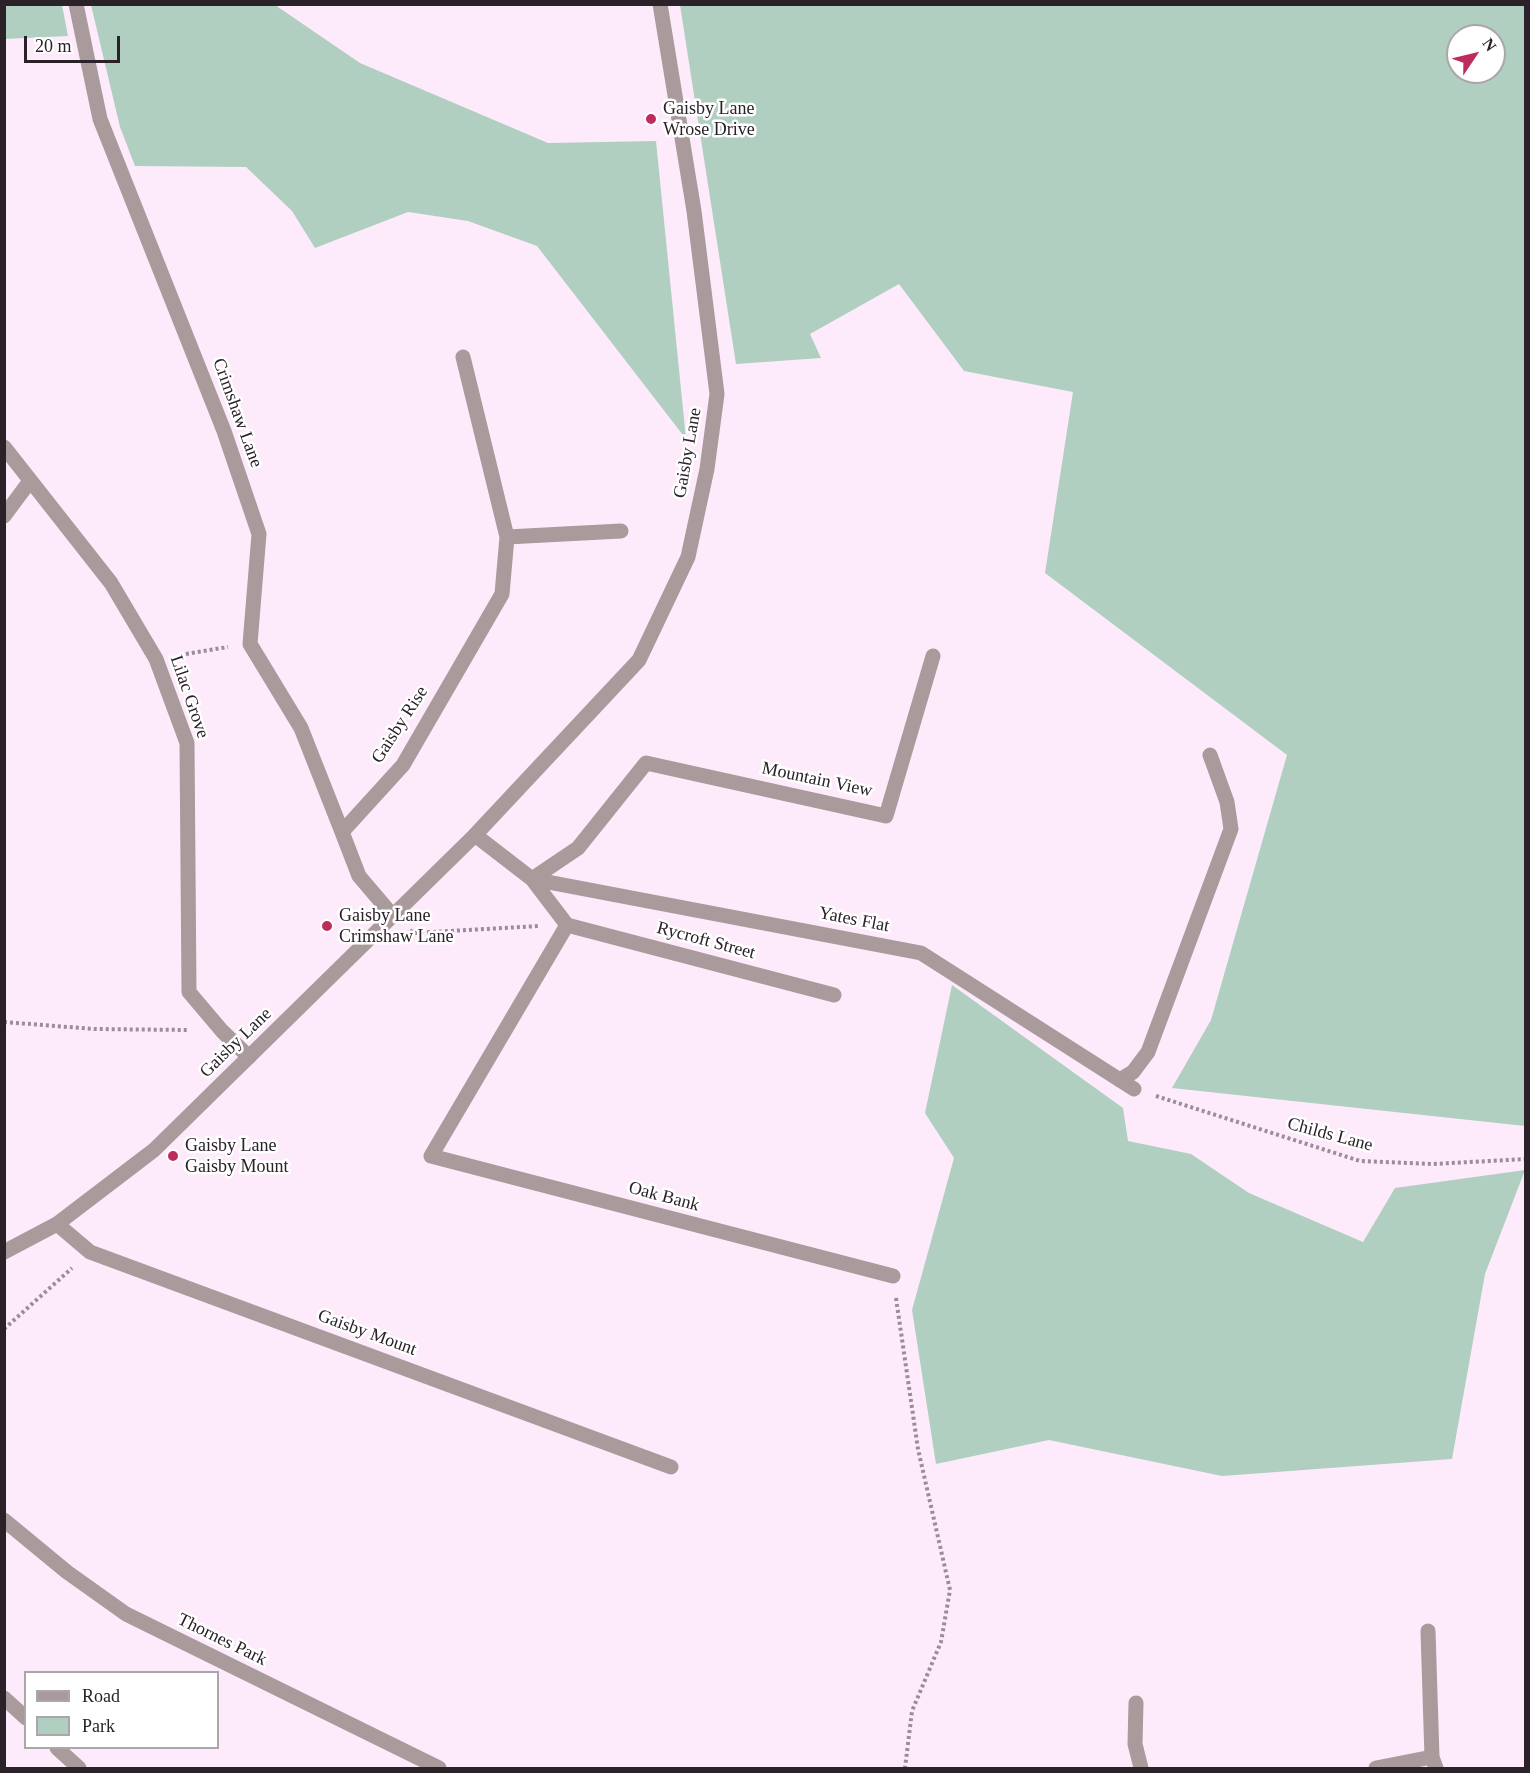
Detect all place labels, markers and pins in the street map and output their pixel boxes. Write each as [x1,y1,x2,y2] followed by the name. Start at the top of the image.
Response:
[663,98,755,140] place label: Gaisby Lane Wrose Drive
[644,112,658,126] marker: Gaisby Lane Wrose Drive
[339,905,453,948] place label: Gaisby Lane Crimshaw Lane
[320,919,334,933] marker: Gaisby Lane Crimshaw Lane
[185,1135,288,1178] place label: Gaisby Lane Gaisby Mount
[166,1149,180,1163] marker: Gaisby Lane Gaisby Mount

